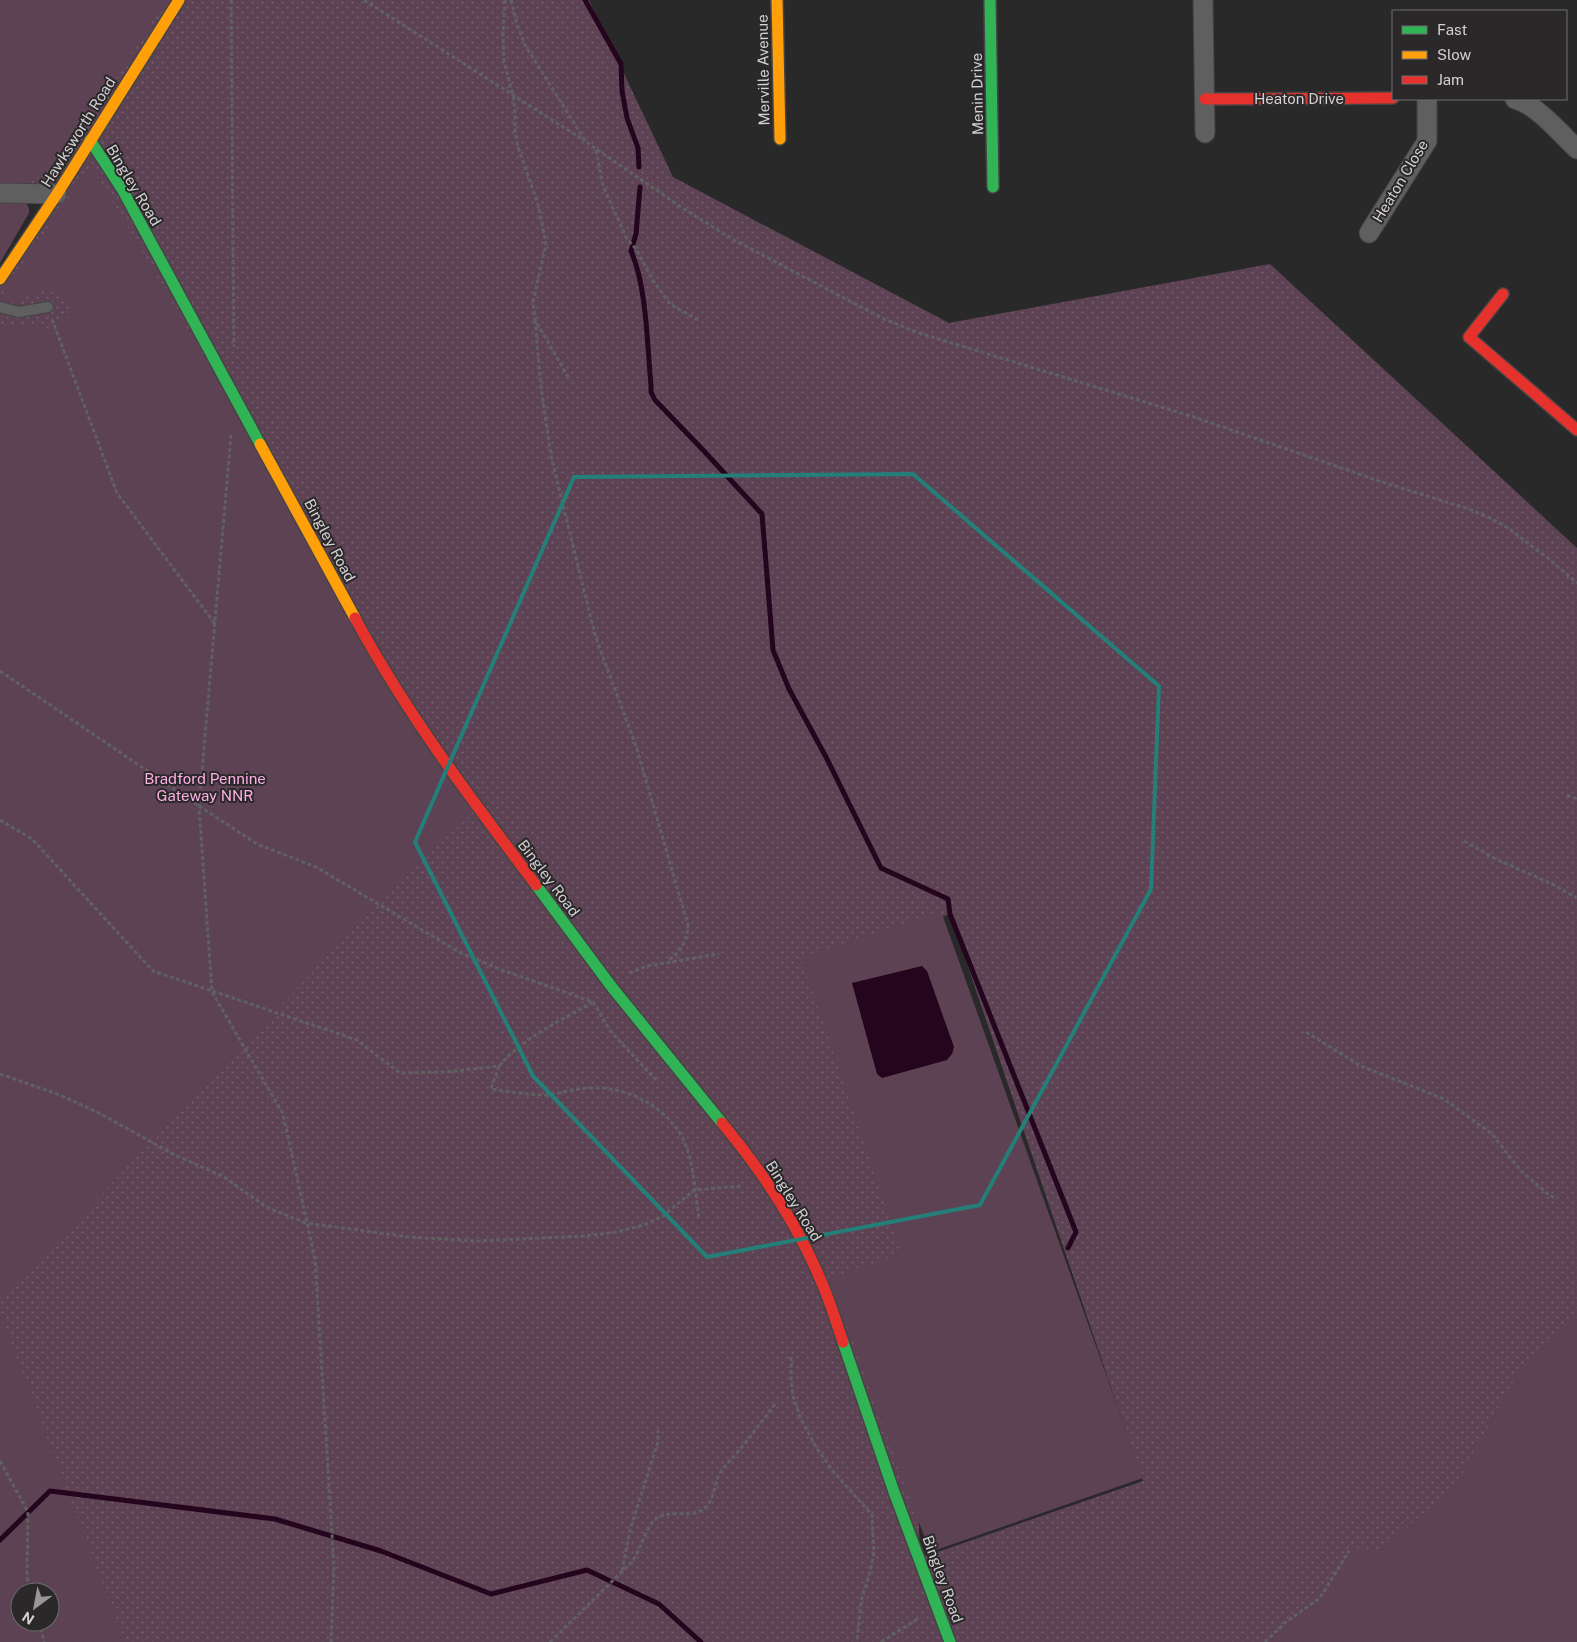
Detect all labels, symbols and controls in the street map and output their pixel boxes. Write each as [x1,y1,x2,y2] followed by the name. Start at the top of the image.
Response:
[1392,10,1567,100] legend
[754,14,772,126] street label: Merville Avenue
[1437,21,1467,38] text: Fast
[1437,46,1472,63] text: Slow
[968,53,986,135] street label: Menin Drive
[1437,71,1464,88] text: Jam
[37,74,119,190] street label: Hawksworth Road
[1254,90,1344,107] street label: Heaton Drive
[1369,137,1431,225] street label: Heaton Close
[103,141,165,229] street label: Bingley Road
[301,496,359,584] street label: Bingley Road
[144,770,266,804] park label: Bradford Pennine Gateway NNR
[515,836,583,920] street label: Bingley Road
[763,1158,825,1244] street label: Bingley Road
[919,1533,967,1625] street label: Bingley Road
[10,1582,60,1632] north arrow
[19,1608,37,1628] text: N

